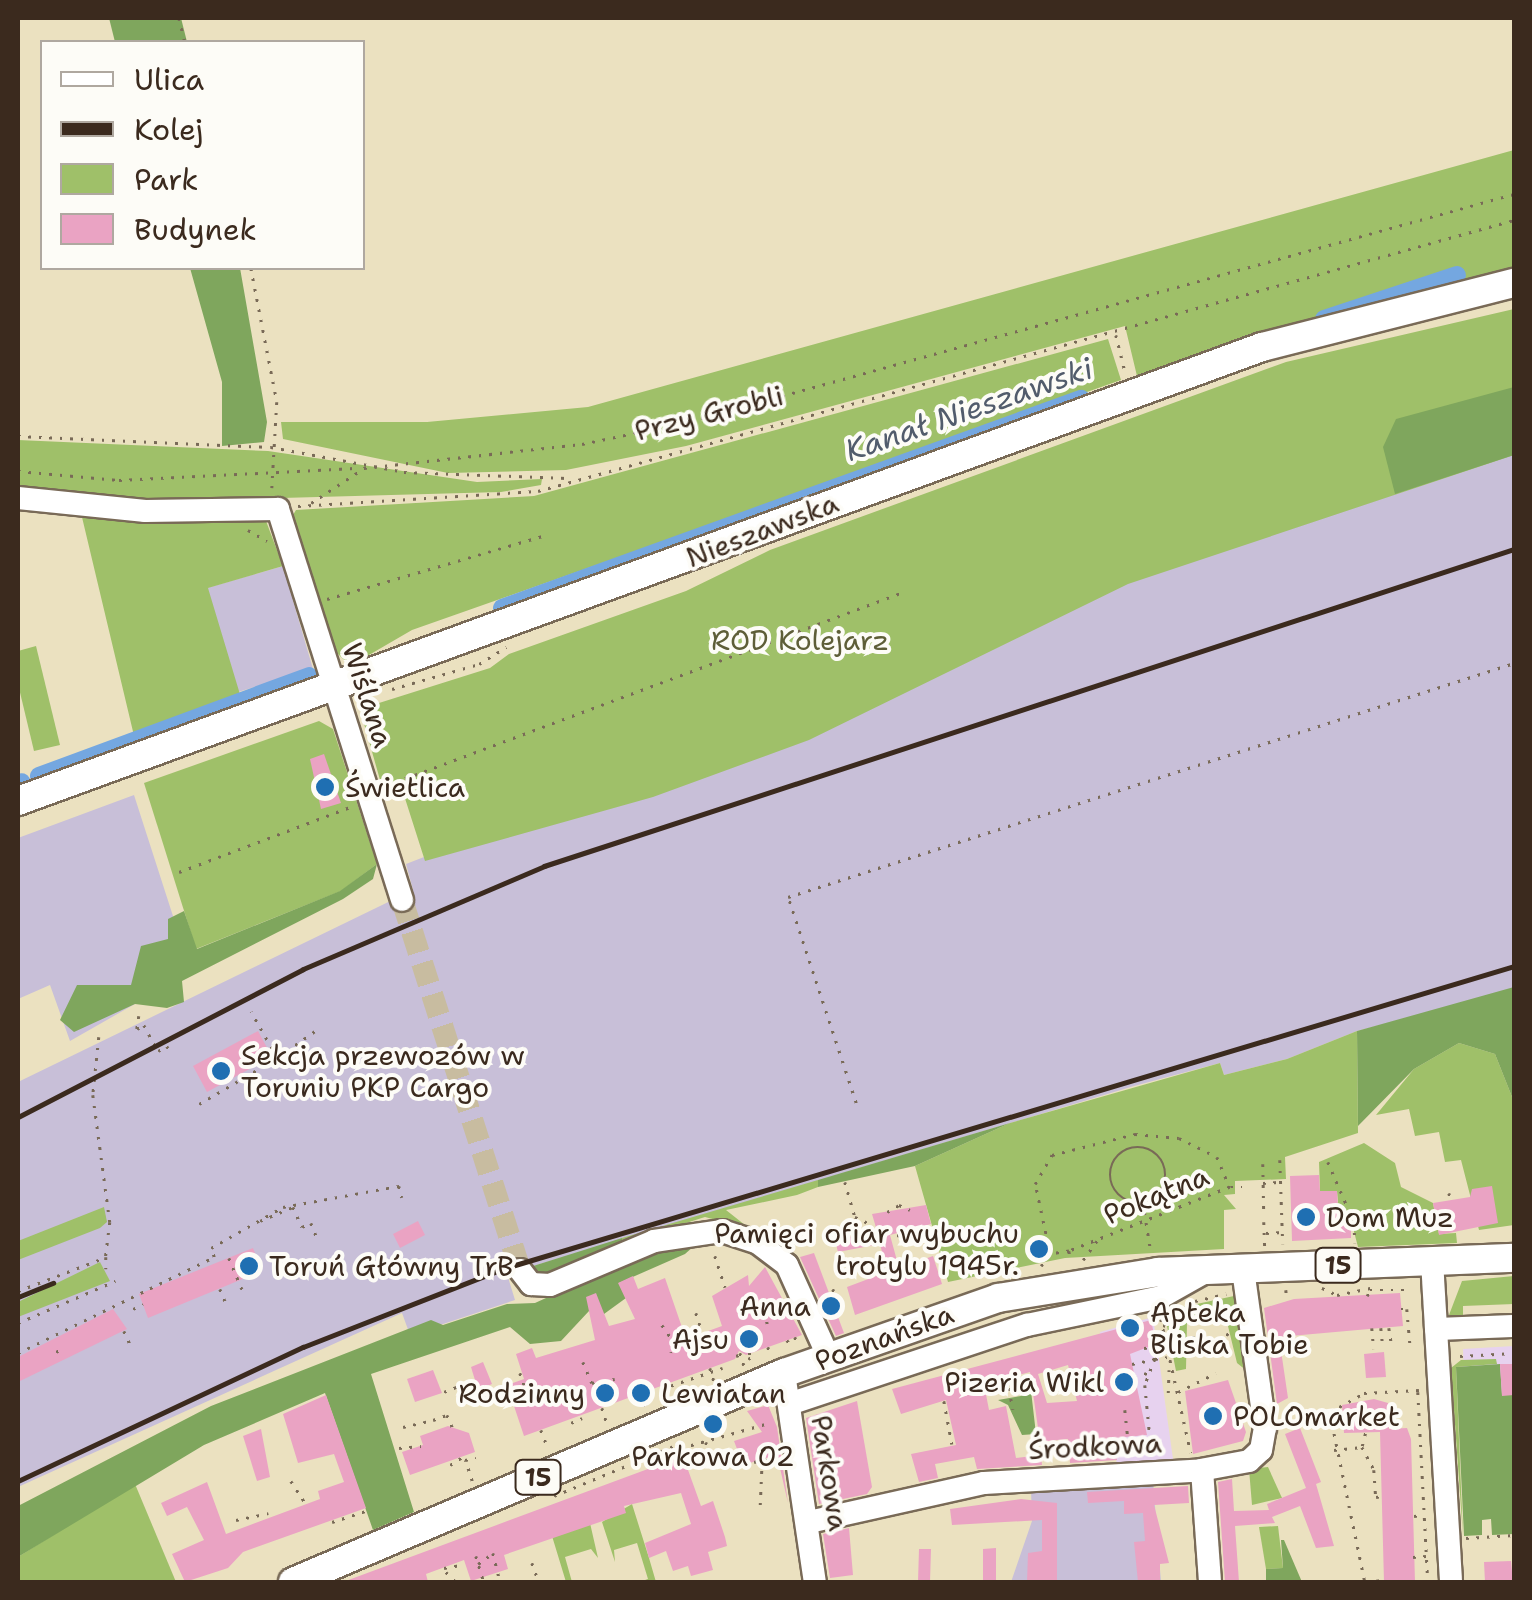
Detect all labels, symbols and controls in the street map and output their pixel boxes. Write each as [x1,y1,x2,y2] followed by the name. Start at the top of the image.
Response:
[40,40,365,270] legend
[134,59,204,100] text: Ulica
[134,109,203,150] text: Kolej
[134,159,198,200] text: Park
[134,209,257,250] text: Budynek
[841,351,1097,469] water label: Kanał Nieszawski
[631,378,787,448] street label: Przy Grobli
[681,486,843,574] street label: Nieszawska
[711,623,889,657] park label: ROD Kolejarz
[335,639,401,751] street label: Wiślana
[345,770,465,804] place label: Świetlica
[314,776,336,798] marker: Świetlica
[241,1038,525,1104] place label: Sekcja przewozów w Toruniu PKP Cargo
[210,1060,232,1082] marker: Sekcja przewozów w Toruniu PKP Cargo
[1098,1159,1214,1231] street label: Pokątna
[1326,1200,1454,1234] place label: Dom Muz
[1295,1206,1317,1228] marker: Dom Muz
[714,1216,1019,1282] place label: Pamięci ofiar wybuchu trotylu 1945r.
[1028,1238,1050,1260] marker: Pamięci ofiar wybuchu trotylu 1945r.
[1313,1245,1363,1285] road number: 15
[269,1249,514,1283] place label: Toruń Główny TrB
[238,1255,260,1277] marker: Toruń Główny TrB
[739,1289,811,1323] place label: Anna
[820,1295,842,1317] marker: Anna
[1150,1295,1309,1361] place label: Apteka Bliska Tobie
[810,1296,958,1378] street label: Poznańska
[1119,1317,1141,1339] marker: Apteka Bliska Tobie
[672,1322,729,1356] place label: Ajsu
[738,1328,760,1350] marker: Ajsu
[944,1365,1104,1399] place label: Pizeria Wikl
[1113,1371,1135,1393] marker: Pizeria Wikl
[458,1376,585,1410] place label: Rodzinny
[661,1376,786,1410] place label: Lewiatan
[594,1382,616,1404] marker: Rodzinny
[630,1382,652,1404] marker: Lewiatan
[1233,1399,1400,1433] place label: POLOmarket
[1202,1405,1224,1427] marker: POLOmarket
[702,1413,724,1435] marker: Parkowa 02
[804,1413,856,1533] street label: Parkowa
[1027,1426,1163,1466] street label: Środkowa
[631,1439,795,1473] place label: Parkowa 02
[513,1457,563,1497] road number: 15

